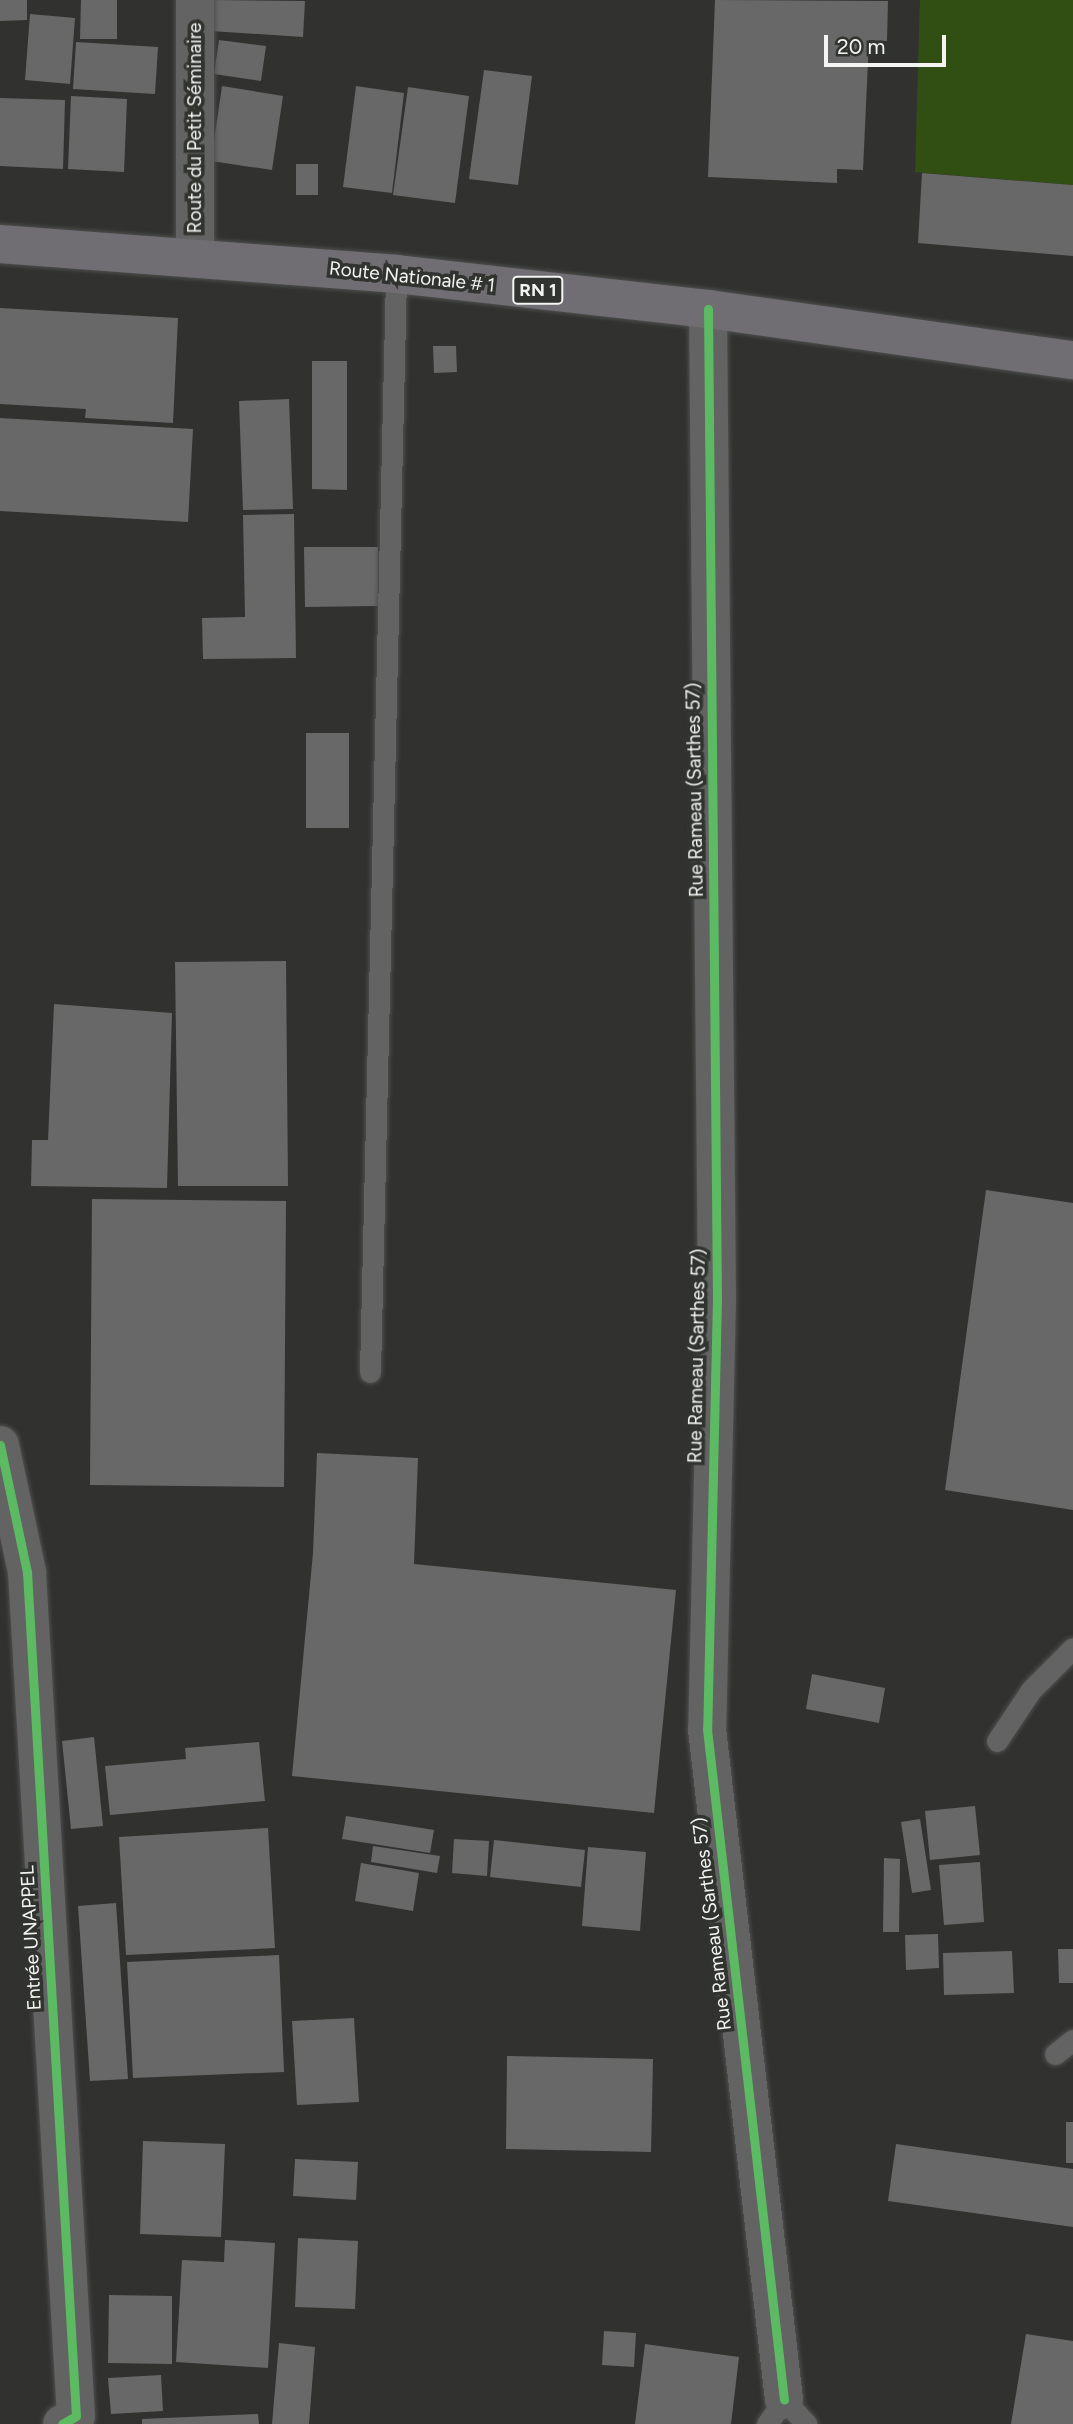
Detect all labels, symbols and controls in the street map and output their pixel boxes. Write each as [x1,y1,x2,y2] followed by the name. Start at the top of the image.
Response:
[828,21,950,65] scale bar
[184,23,206,233] street label: Route du Petit Séminaire
[837,34,885,59] text: 20 m
[328,257,496,297] street label: Route Nationale # 1
[512,276,564,304] road number: RN 1
[682,682,708,898] street label: Rue Rameau (Sarthes 57)
[684,1248,710,1464] street label: Rue Rameau (Sarthes 57)
[688,1816,736,2032] street label: Rue Rameau (Sarthes 57)
[16,1865,46,2011] street label: Entrée UNAPPEL

